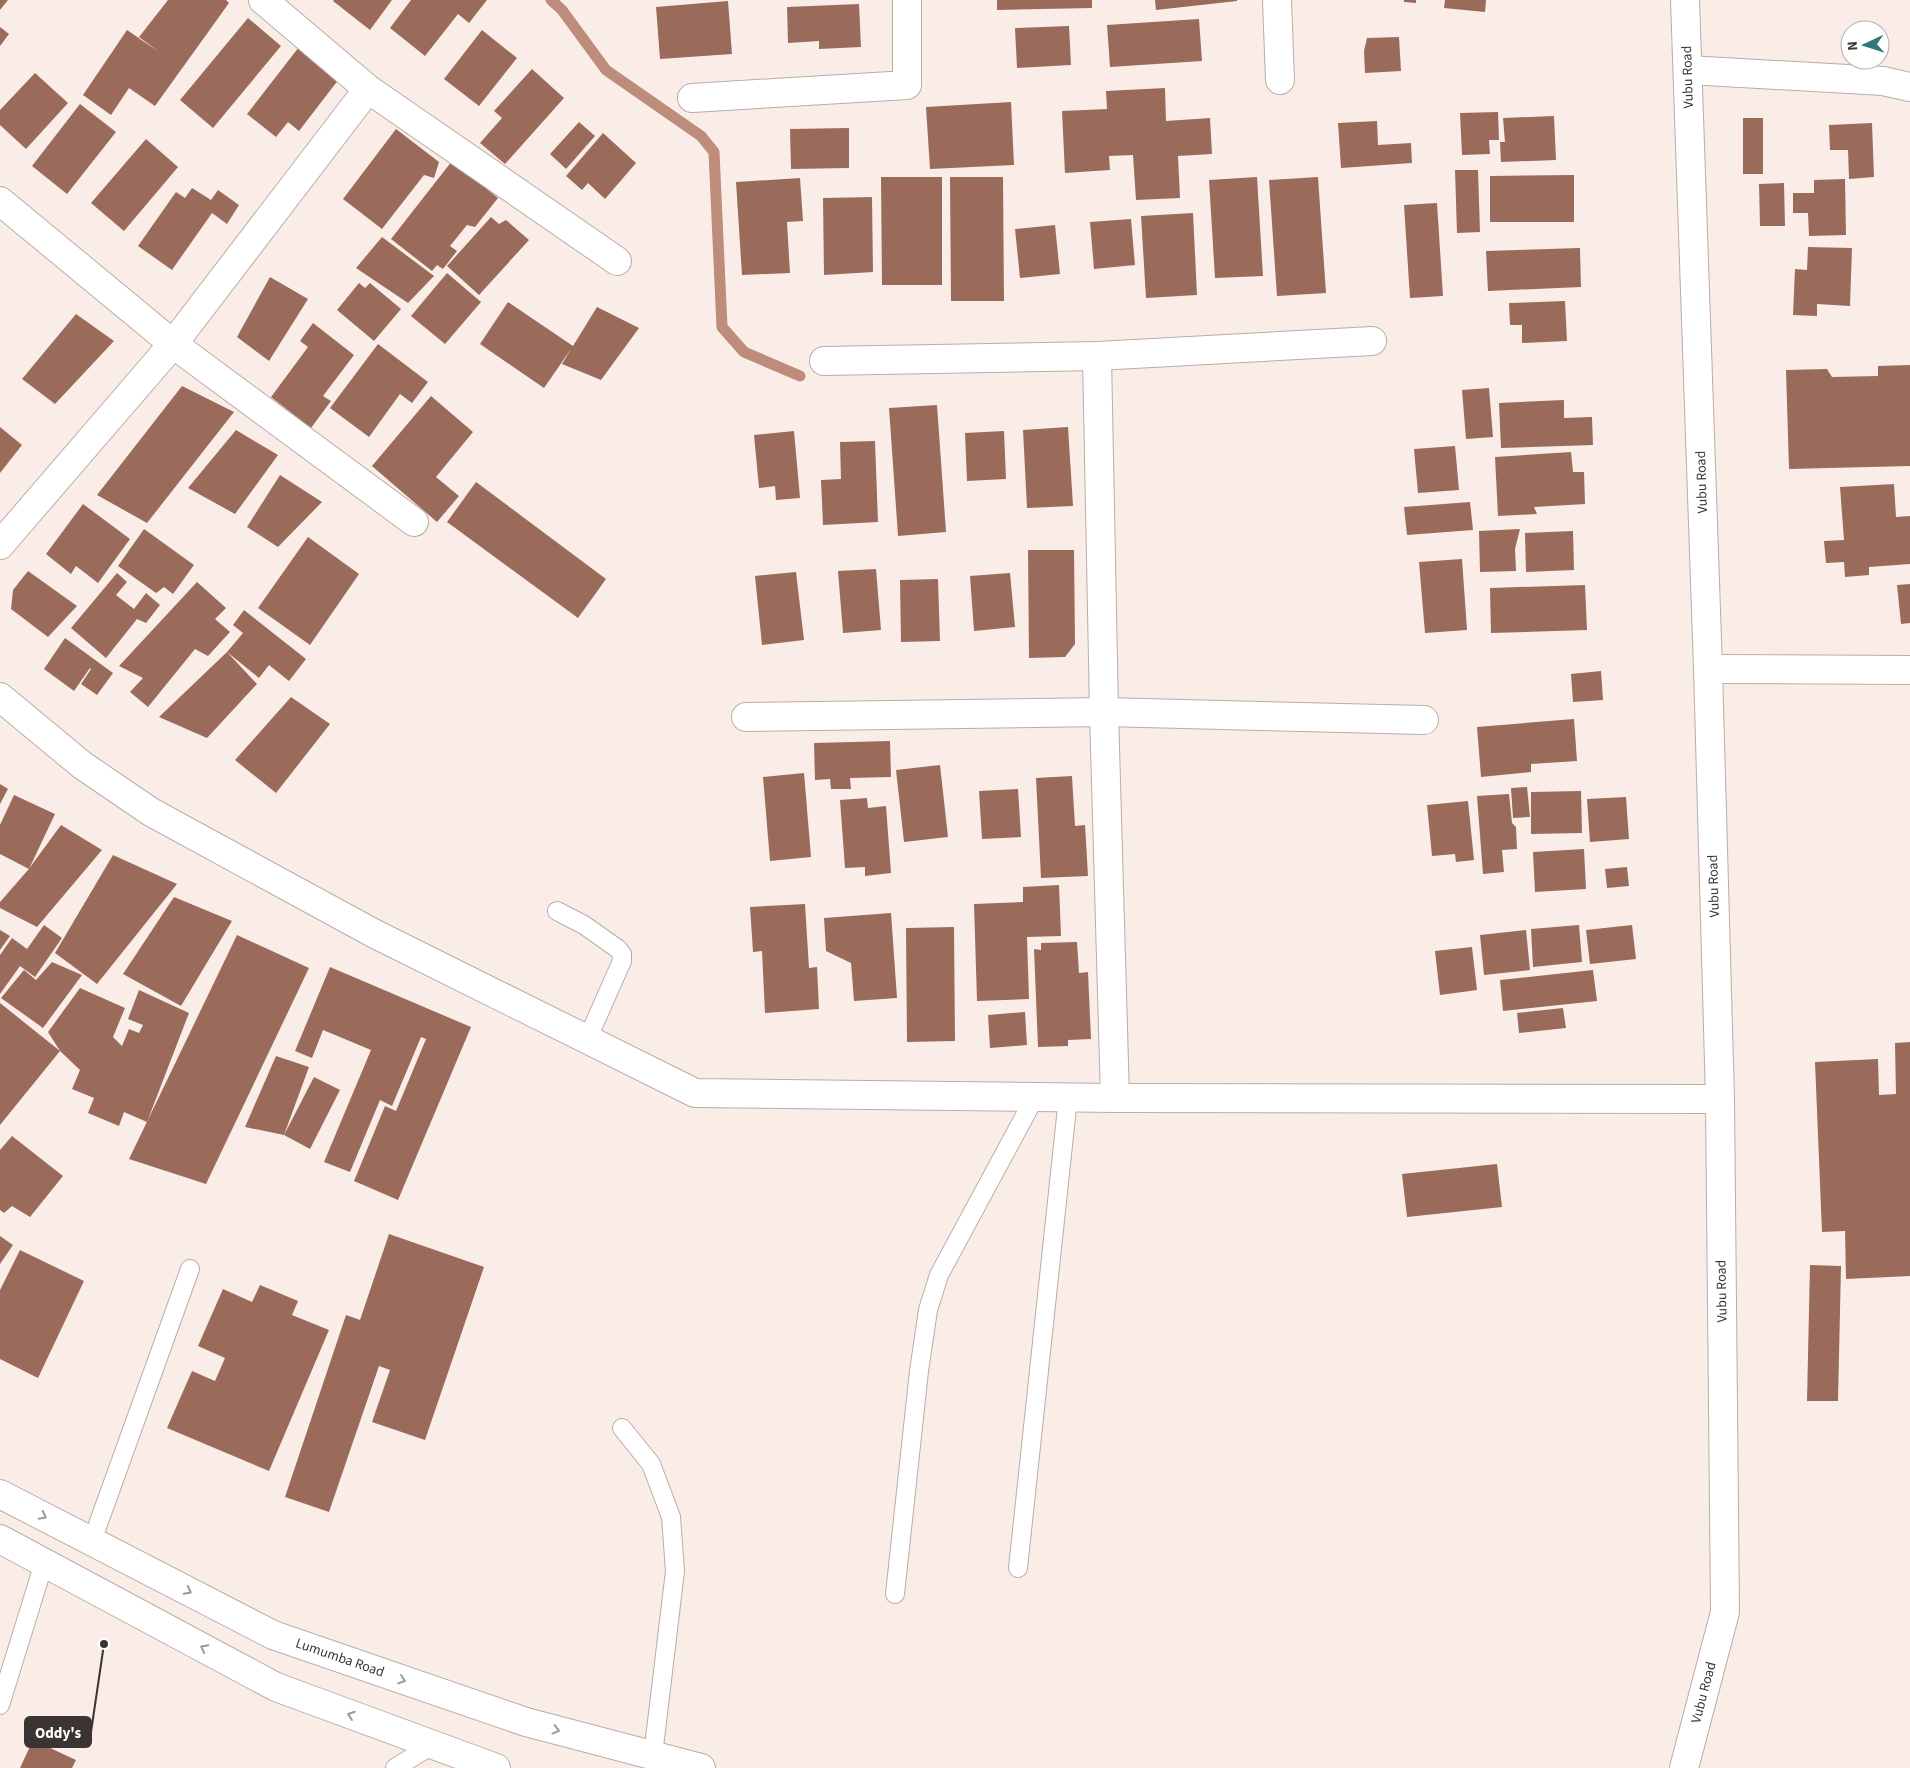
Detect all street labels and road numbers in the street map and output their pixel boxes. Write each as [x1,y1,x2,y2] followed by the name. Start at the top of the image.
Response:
[1677,45,1699,109] street label: Vubu Road
[1691,450,1713,514] street label: Vubu Road
[1703,854,1725,918] street label: Vubu Road
[1711,1260,1733,1322] street label: Vubu Road
[293,1633,387,1683] street label: Lumumba Road
[1686,1660,1721,1725] street label: Vubu Road

